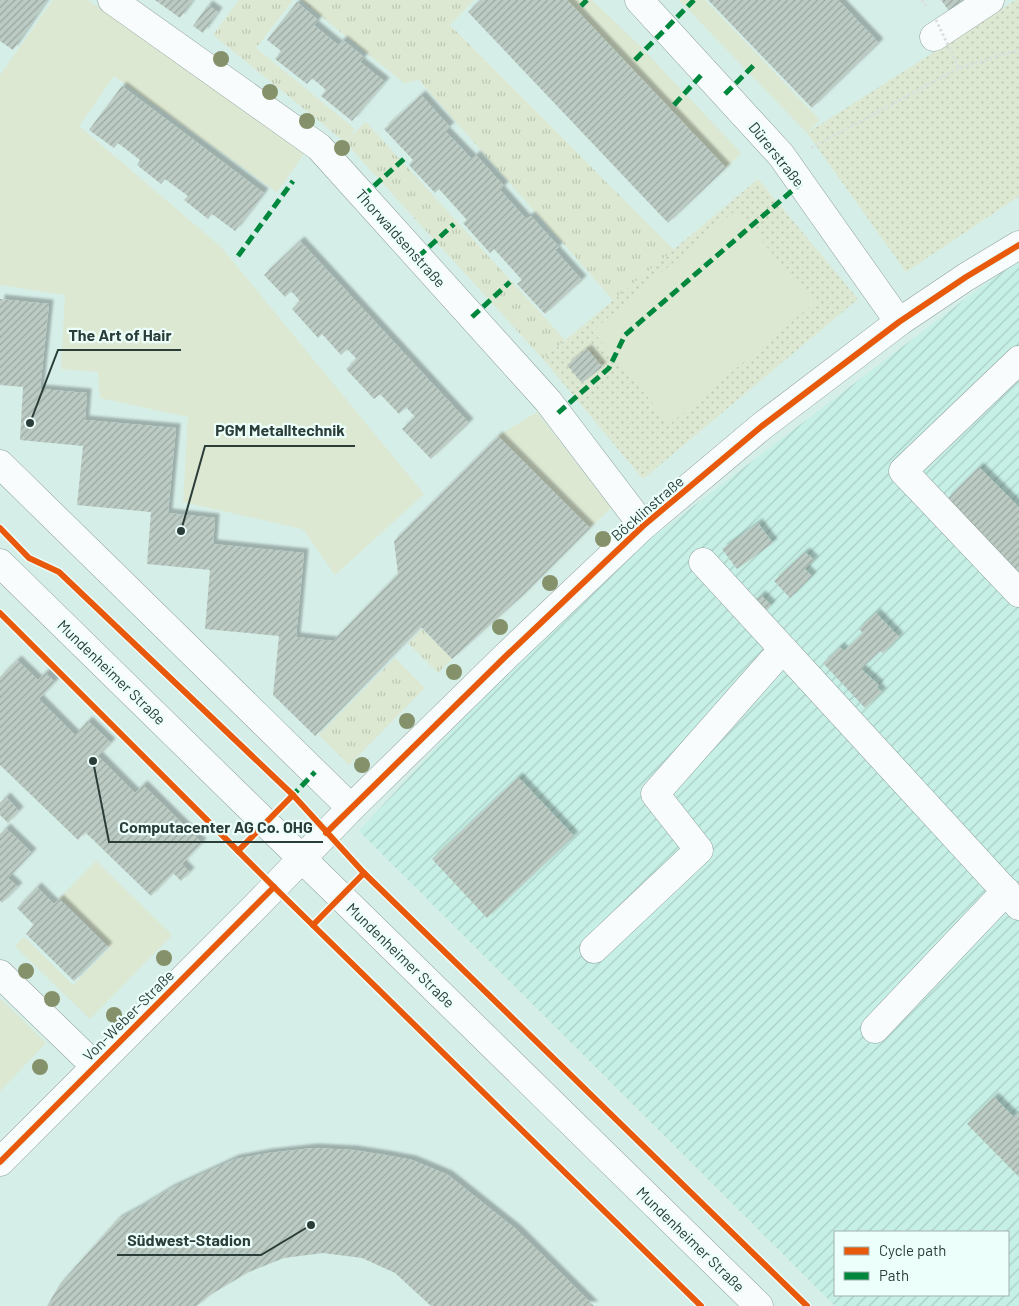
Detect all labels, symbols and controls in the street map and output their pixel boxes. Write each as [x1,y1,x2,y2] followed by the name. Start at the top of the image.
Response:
[745,118,809,190] street label: Dürerstraße
[352,185,450,291] street label: Thorwaldsenstraße
[58,319,181,350] callout: The Art of Hair
[68,325,172,344] text: The Art of Hair
[205,415,355,446] callout: PGM Metalltechnik
[215,420,345,439] text: PGM Metalltechnik
[607,472,687,544] street label: Böcklinstraße
[54,616,170,728] street label: Mundenheimer Straße
[109,811,323,842] callout: Computacenter AG Co. OHG
[119,817,313,836] text: Computacenter AG Co. OHG
[343,899,459,1011] street label: Mundenheimer Straße
[79,966,177,1064] street label: Von-Weber-Straße
[633,1183,749,1295] street label: Mundenheimer Straße
[117,1224,261,1255] callout: Südwest-Stadion
[127,1230,251,1249] text: Südwest-Stadion
[834,1231,1009,1296] legend
[879,1241,946,1259] text: Cycle path
[879,1266,909,1284] text: Path

